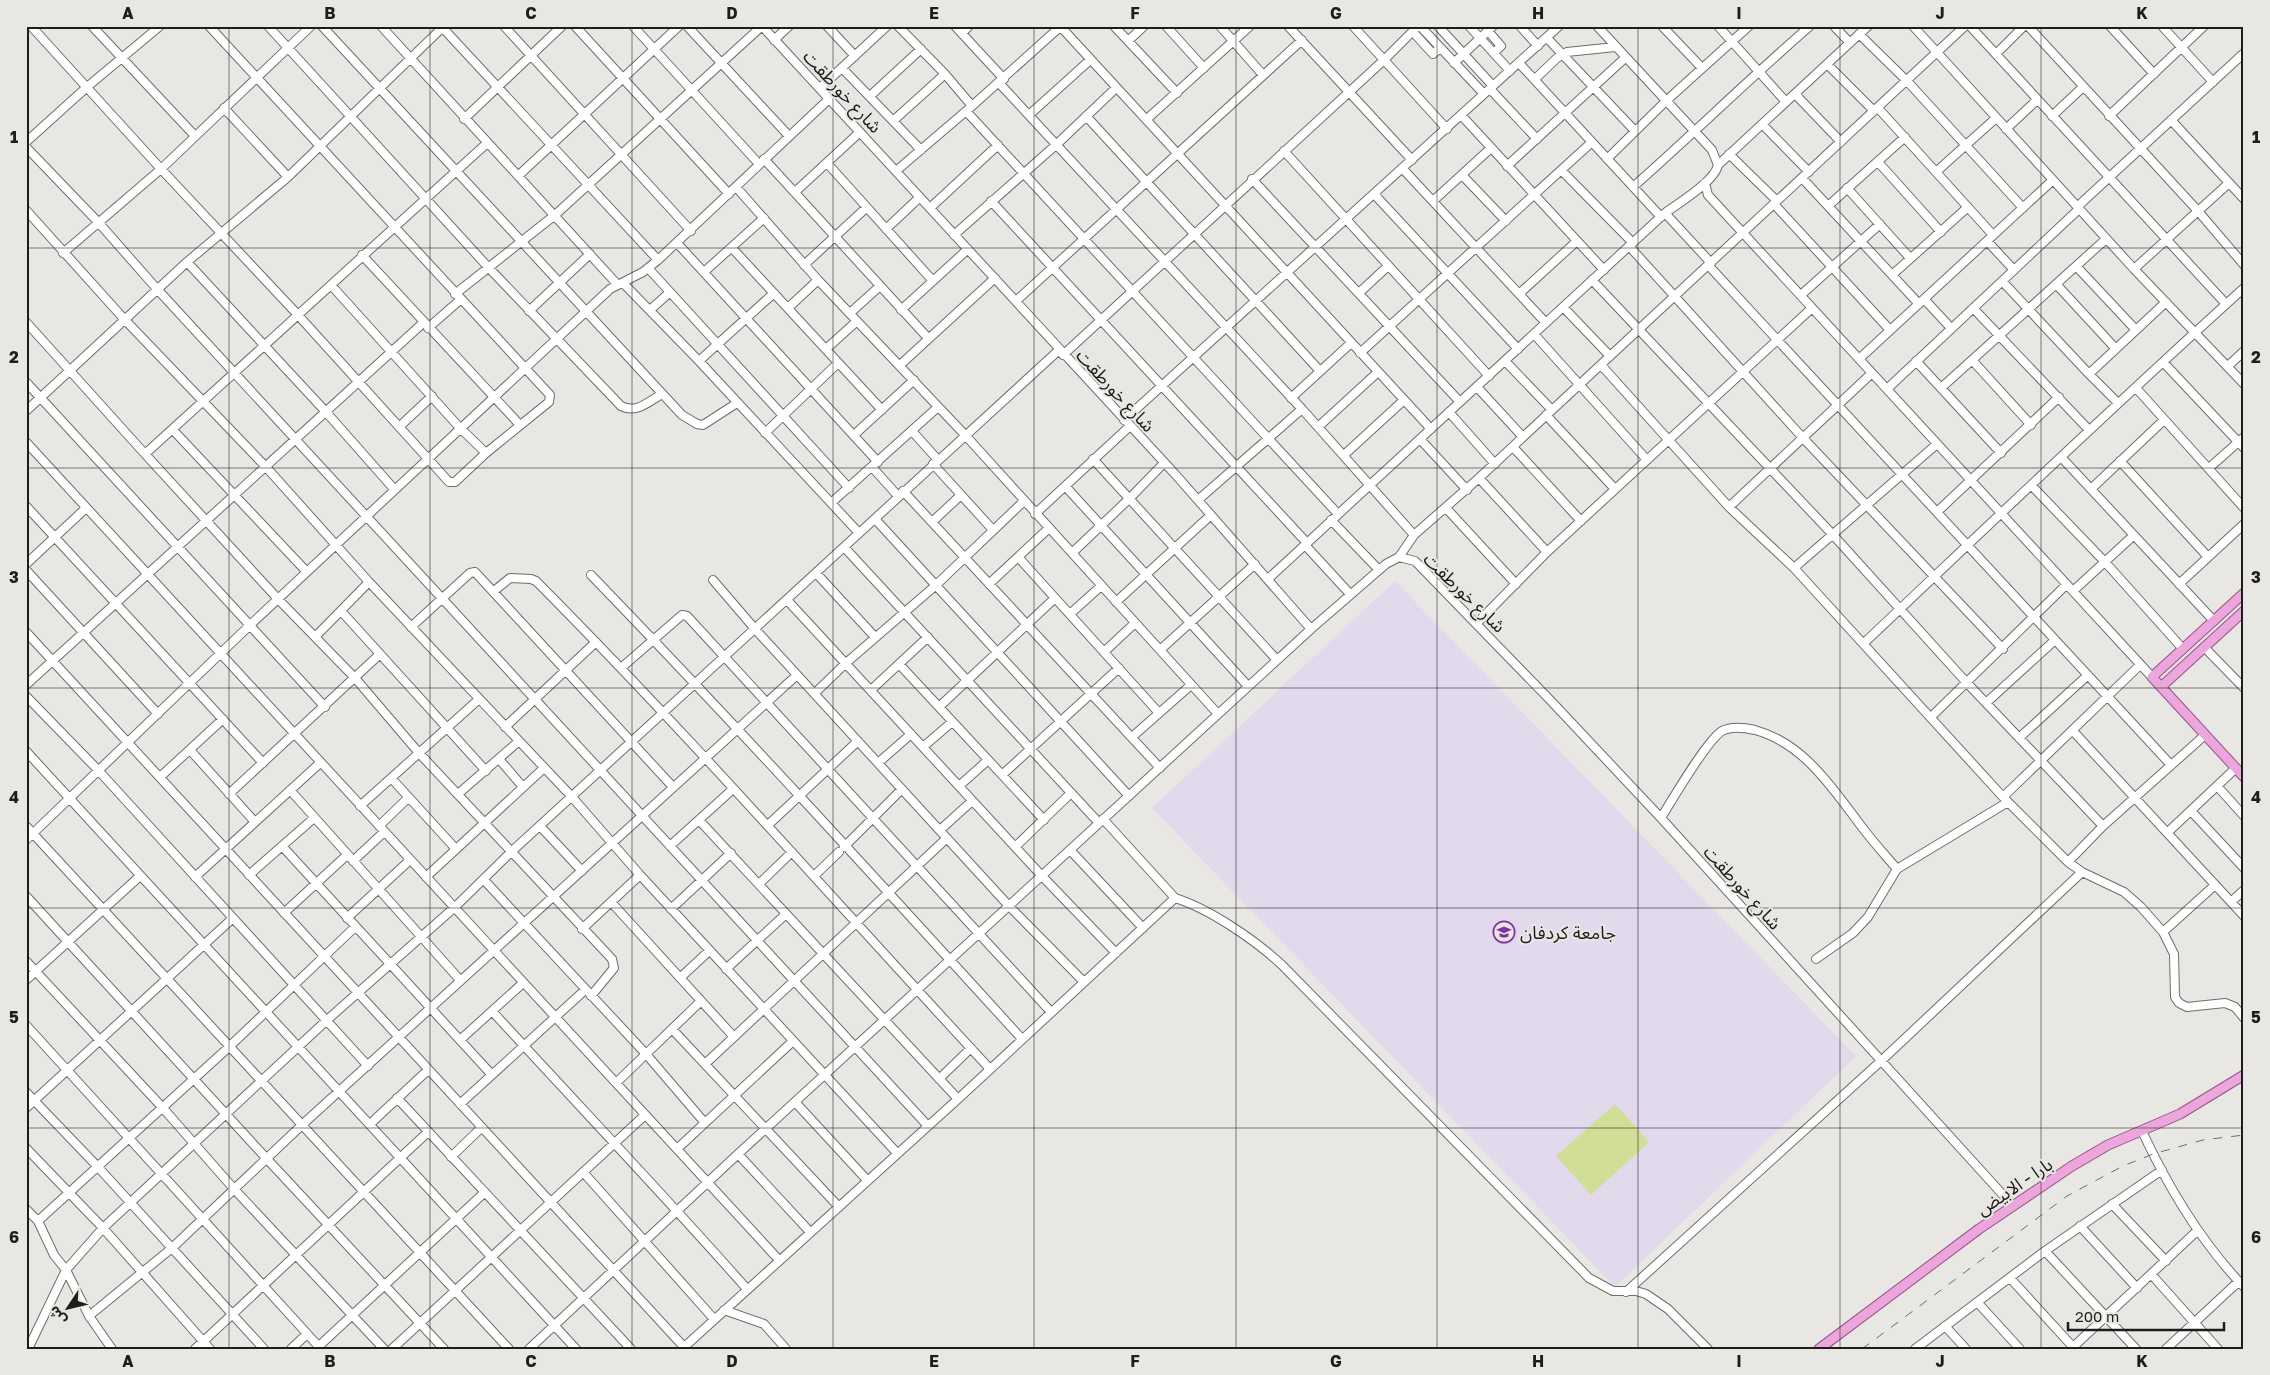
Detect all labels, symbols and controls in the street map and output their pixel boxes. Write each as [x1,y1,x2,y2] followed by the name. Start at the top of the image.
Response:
[122,3,134,23] text: A
[324,3,336,23] text: B
[525,3,537,23] text: C
[726,3,738,23] text: D
[929,3,939,23] text: E
[1130,3,1140,23] text: F
[1330,3,1342,23] text: G
[1532,3,1544,23] text: H
[1736,3,1742,23] text: I
[1935,3,1945,23] text: J
[2136,3,2148,23] text: K
[796,45,887,140] street label: شارع خورطقت
[10,127,18,147] text: 1
[2252,127,2260,147] text: 1
[1069,344,1160,439] street label: شارع خورطقت
[9,347,19,367] text: 2
[2251,347,2261,367] text: 2
[1417,547,1511,639] street label: شارع خورطقت
[9,567,19,587] text: 3
[2251,567,2261,587] text: 3
[9,787,19,807] text: 4
[2251,787,2261,807] text: 4
[1697,840,1786,936] street label: شارع خورطقت
[1492,920,1516,944] school or university icon: جامعة كردفان
[1520,921,1616,944] place label: جامعة كردفان
[9,1007,19,1027] text: 5
[2251,1007,2261,1027] text: 5
[1972,1153,2057,1220] street label: بارا - الابيض
[9,1227,19,1247] text: 6
[2251,1227,2261,1247] text: 6
[42,1282,92,1332] north arrow
[2068,1300,2224,1332] scale bar
[44,1303,69,1328] text: ش
[2075,1307,2119,1325] text: 200 m
[122,1351,134,1371] text: A
[324,1351,336,1371] text: B
[525,1351,537,1371] text: C
[726,1351,738,1371] text: D
[929,1351,939,1371] text: E
[1130,1351,1140,1371] text: F
[1330,1351,1342,1371] text: G
[1532,1351,1544,1371] text: H
[1736,1351,1742,1371] text: I
[1935,1351,1945,1371] text: J
[2136,1351,2148,1371] text: K

